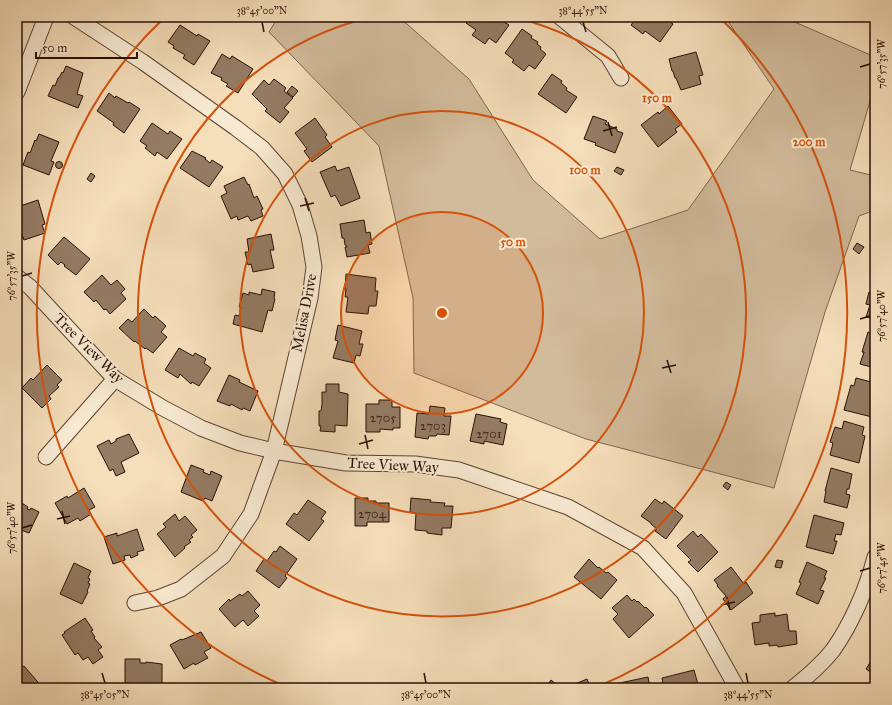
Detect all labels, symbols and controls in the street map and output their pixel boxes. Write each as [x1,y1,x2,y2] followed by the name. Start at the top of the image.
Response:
[237,5,288,17] text: 38°45'00"N
[558,5,608,17] text: 38°44'55"N
[36,34,137,60] scale bar
[876,39,888,89] text: 76°57'35"W
[42,41,67,55] text: 50 m
[642,91,673,105] text: 150 m
[793,135,826,149] text: 200 m
[569,163,602,177] text: 100 m
[500,235,527,249] text: 50 m
[6,251,18,301] text: 76°57'35"W
[288,272,320,354] street label: Melisa Drive
[876,289,888,342] text: 76°57'40"W
[435,306,449,320] centre of rings
[50,309,128,387] street label: Tree View Way
[370,410,396,426] house number: 2705
[420,418,446,434] house number: 2703
[476,426,502,442] house number: 2701
[347,454,440,476] street label: Tree View Way
[6,501,18,554] text: 76°57'40"W
[358,506,387,522] house number: 2704
[876,542,888,593] text: 76°57'45"W
[80,689,130,701] text: 38°45'05"N
[401,689,452,701] text: 38°45'00"N
[723,689,773,701] text: 38°44'55"N

